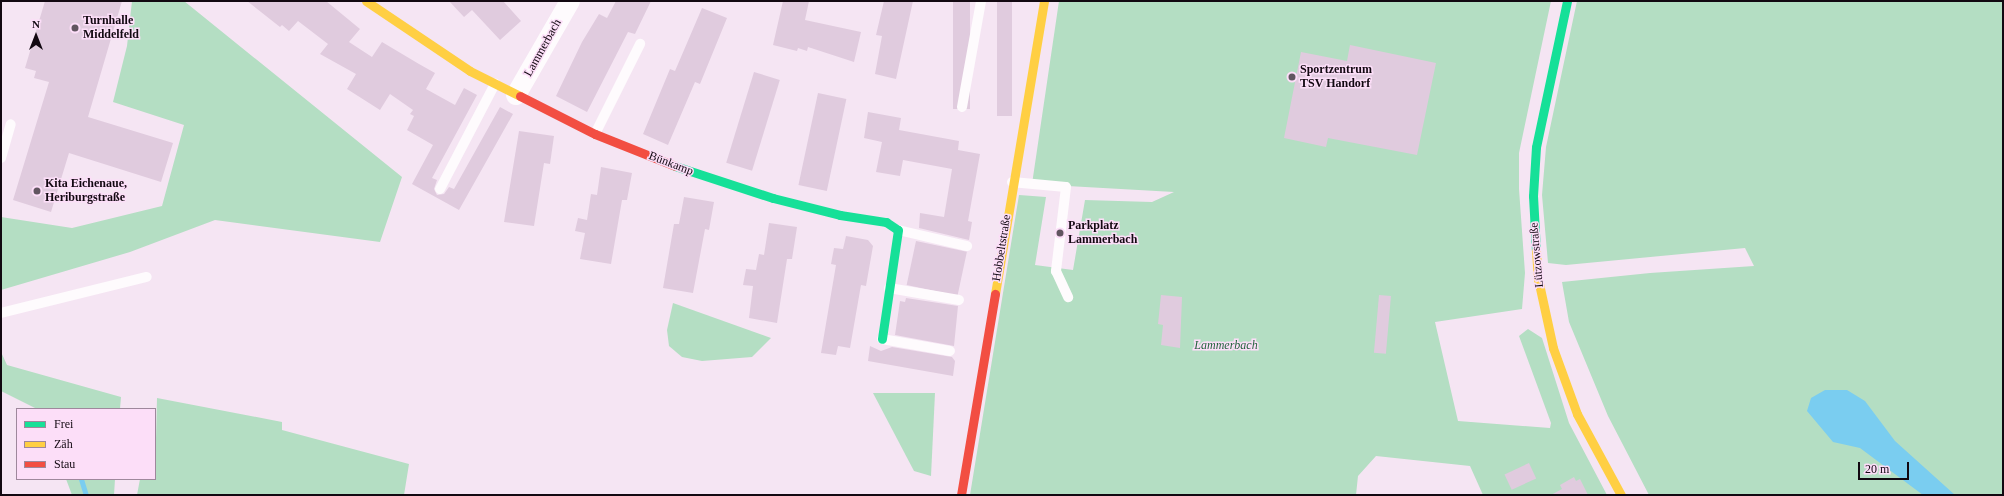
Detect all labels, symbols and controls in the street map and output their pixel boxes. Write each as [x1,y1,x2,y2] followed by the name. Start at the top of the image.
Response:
[83,14,139,42] place label: Turnhalle Middelfeld
[16,16,56,56] north arrow
[521,17,565,79] street label: Lammerbach
[32,18,40,30] text: N
[70,23,80,33] marker: Turnhalle Middelfeld
[1300,63,1372,91] place label: Sportzentrum TSV Handorf
[1287,72,1297,82] marker: Sportzentrum TSV Handorf
[647,149,695,179] street label: Bünkamp
[45,177,127,205] place label: Kita Eichenaue, Heriburgstraße
[32,186,42,196] marker: Kita Eichenaue, Heriburgstraße
[990,214,1014,282] street label: Hobbeltstraße
[1068,219,1137,247] place label: Parkplatz Lammerbach
[1527,222,1547,288] street label: Lützowstraße
[1055,228,1065,238] marker: Parkplatz Lammerbach
[1194,339,1258,353] park label: Lammerbach
[16,408,156,480] legend
[54,417,73,431] text: Frei
[54,437,73,451] text: Zäh
[1860,454,1911,480] scale bar
[54,457,75,471] text: Stau
[1865,462,1889,476] text: 20 m

